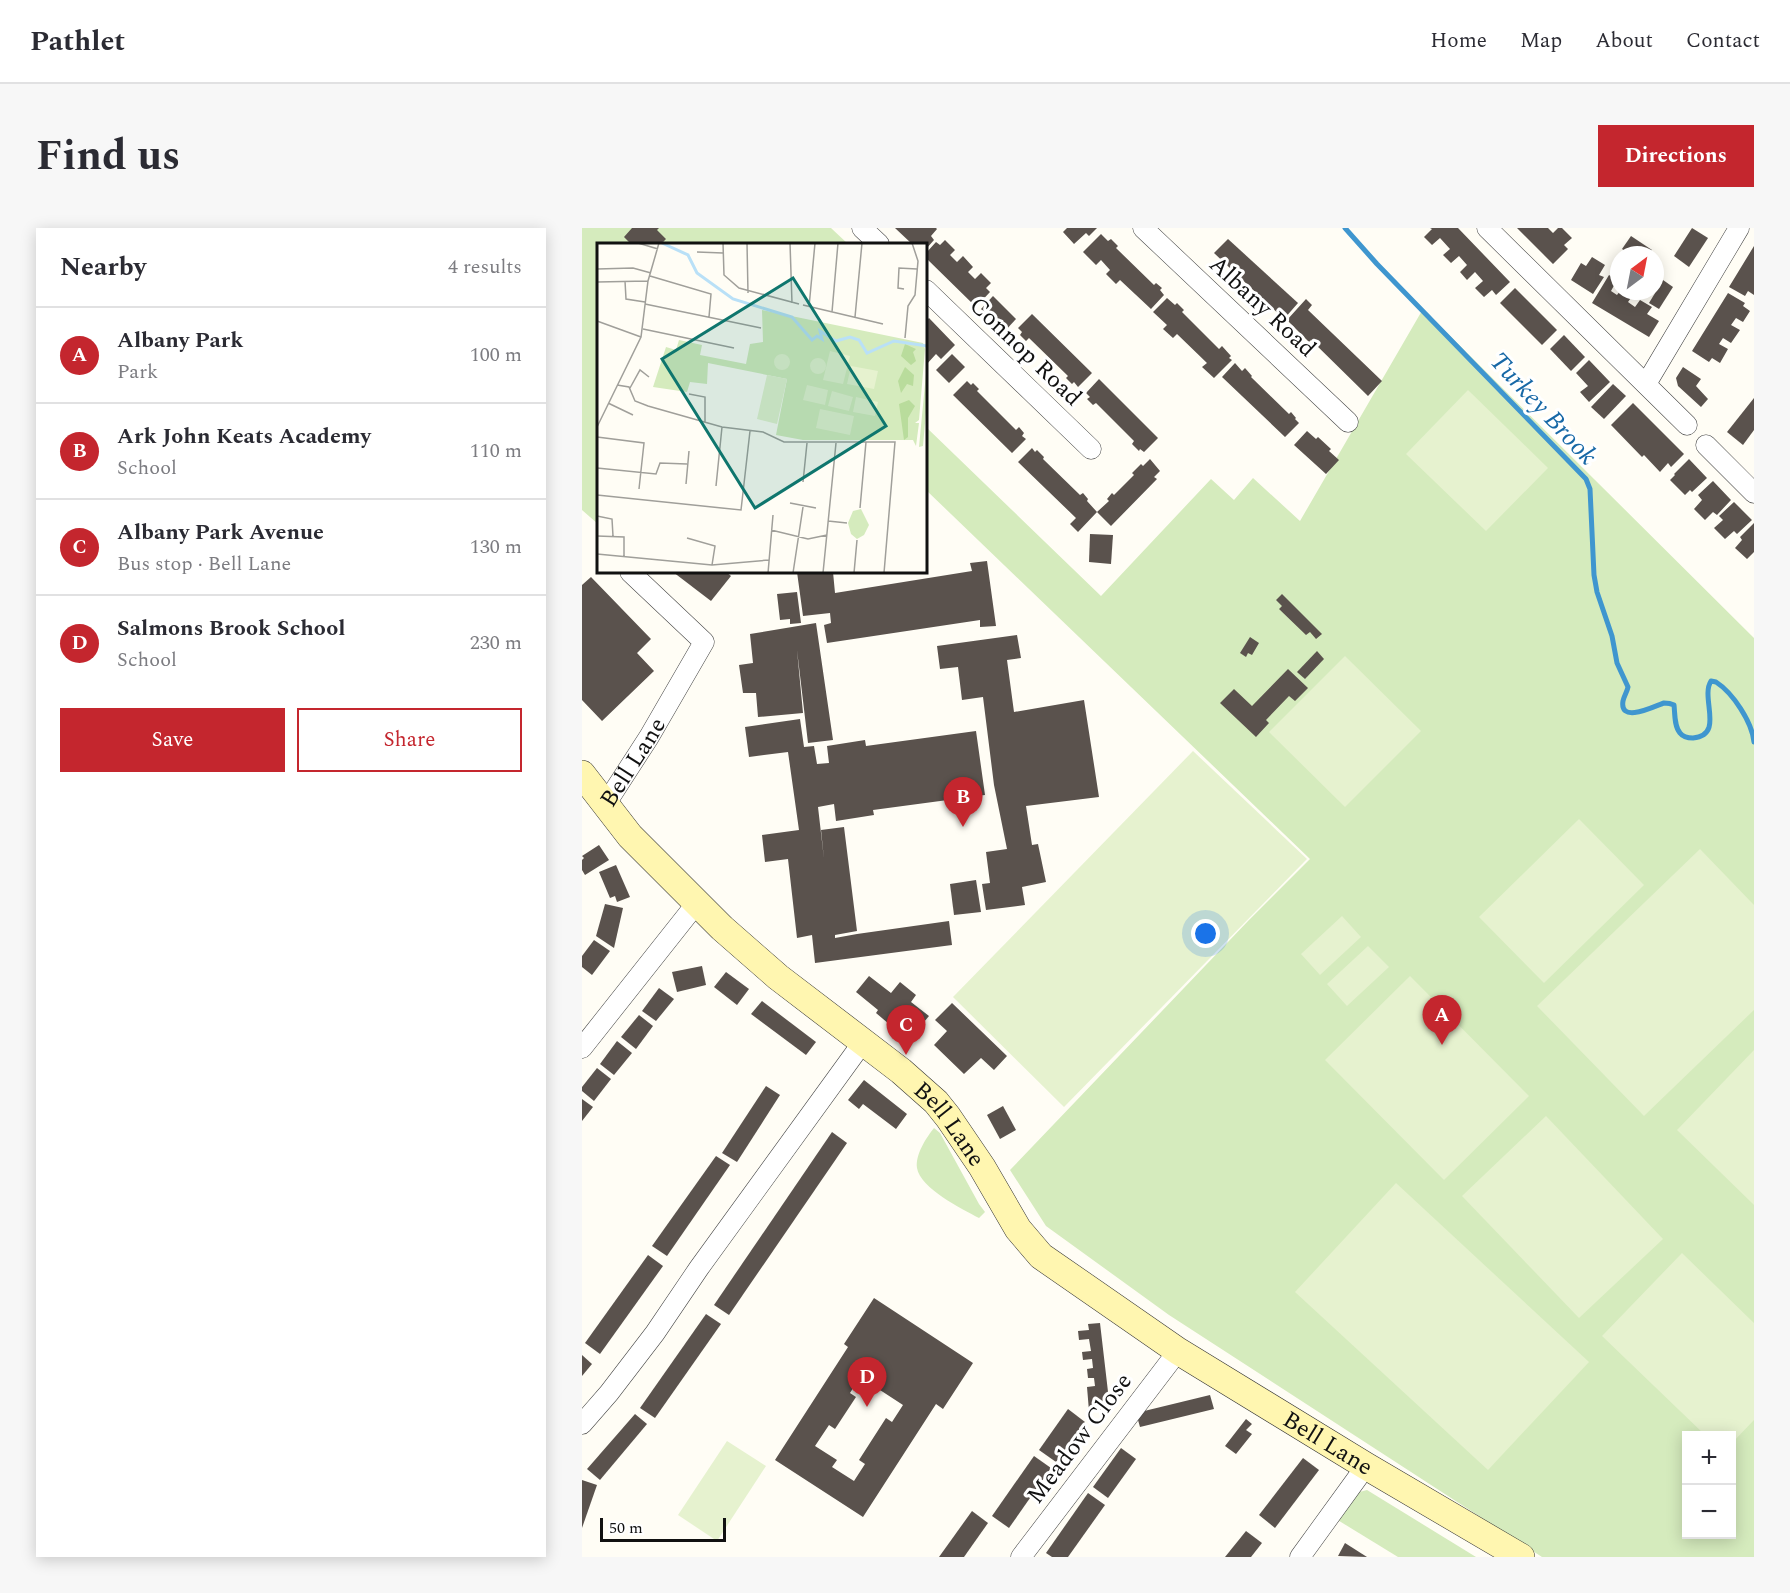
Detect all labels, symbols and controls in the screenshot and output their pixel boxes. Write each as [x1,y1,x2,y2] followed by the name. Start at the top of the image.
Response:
[30,20,125,63] text: Pathlet
[1430,25,1487,57] text: Home
[1520,25,1562,57] text: Map
[1595,25,1653,57] text: About
[1686,25,1760,57] text: Contact
[36,125,180,188] text: Find us
[1598,125,1754,187] button: Directions
[597,243,927,573] inset map
[1610,246,1664,300] north arrow
[60,247,146,287] text: Nearby
[1201,247,1324,366] street label: Albany Road
[448,252,522,282] text: 4 results
[961,288,1090,415] street label: Connop Road
[117,324,243,357] text: Albany Park
[72,340,87,370] text: A
[470,340,522,370] text: 100 m
[1480,343,1607,475] water label: Turkey Brook
[117,357,158,387] text: Park
[117,420,371,453] text: Ark John Keats Academy
[72,436,87,466] text: B
[470,436,522,466] text: 110 m
[117,453,177,483] text: School
[117,516,324,549] text: Albany Park Avenue
[72,532,87,562] text: C
[470,532,522,562] text: 130 m
[117,549,291,579] text: Bus stop · Bell Lane
[117,612,345,645] text: Salmons Brook School
[71,628,88,658] text: D
[470,628,522,658] text: 230 m
[117,645,177,675] text: School
[60,708,285,772] button: Save
[297,708,522,772] button: Share
[591,711,676,815] street label: Bell Lane
[944,778,982,827] pin: B
[1191,919,1220,948] your location
[1422,996,1462,1045] pin: A
[886,1006,926,1055] pin: C
[905,1073,994,1174] street label: Bell Lane
[848,1358,886,1407] pin: D
[1018,1365,1141,1512] street label: Meadow Close
[1275,1402,1380,1485] street label: Bell Lane
[1682,1431,1736,1539] map controls
[1682,1431,1736,1485] button: +
[1682,1485,1736,1539] button: −
[600,1515,726,1542] scale bar
[609,1516,643,1540] text: 50 m

